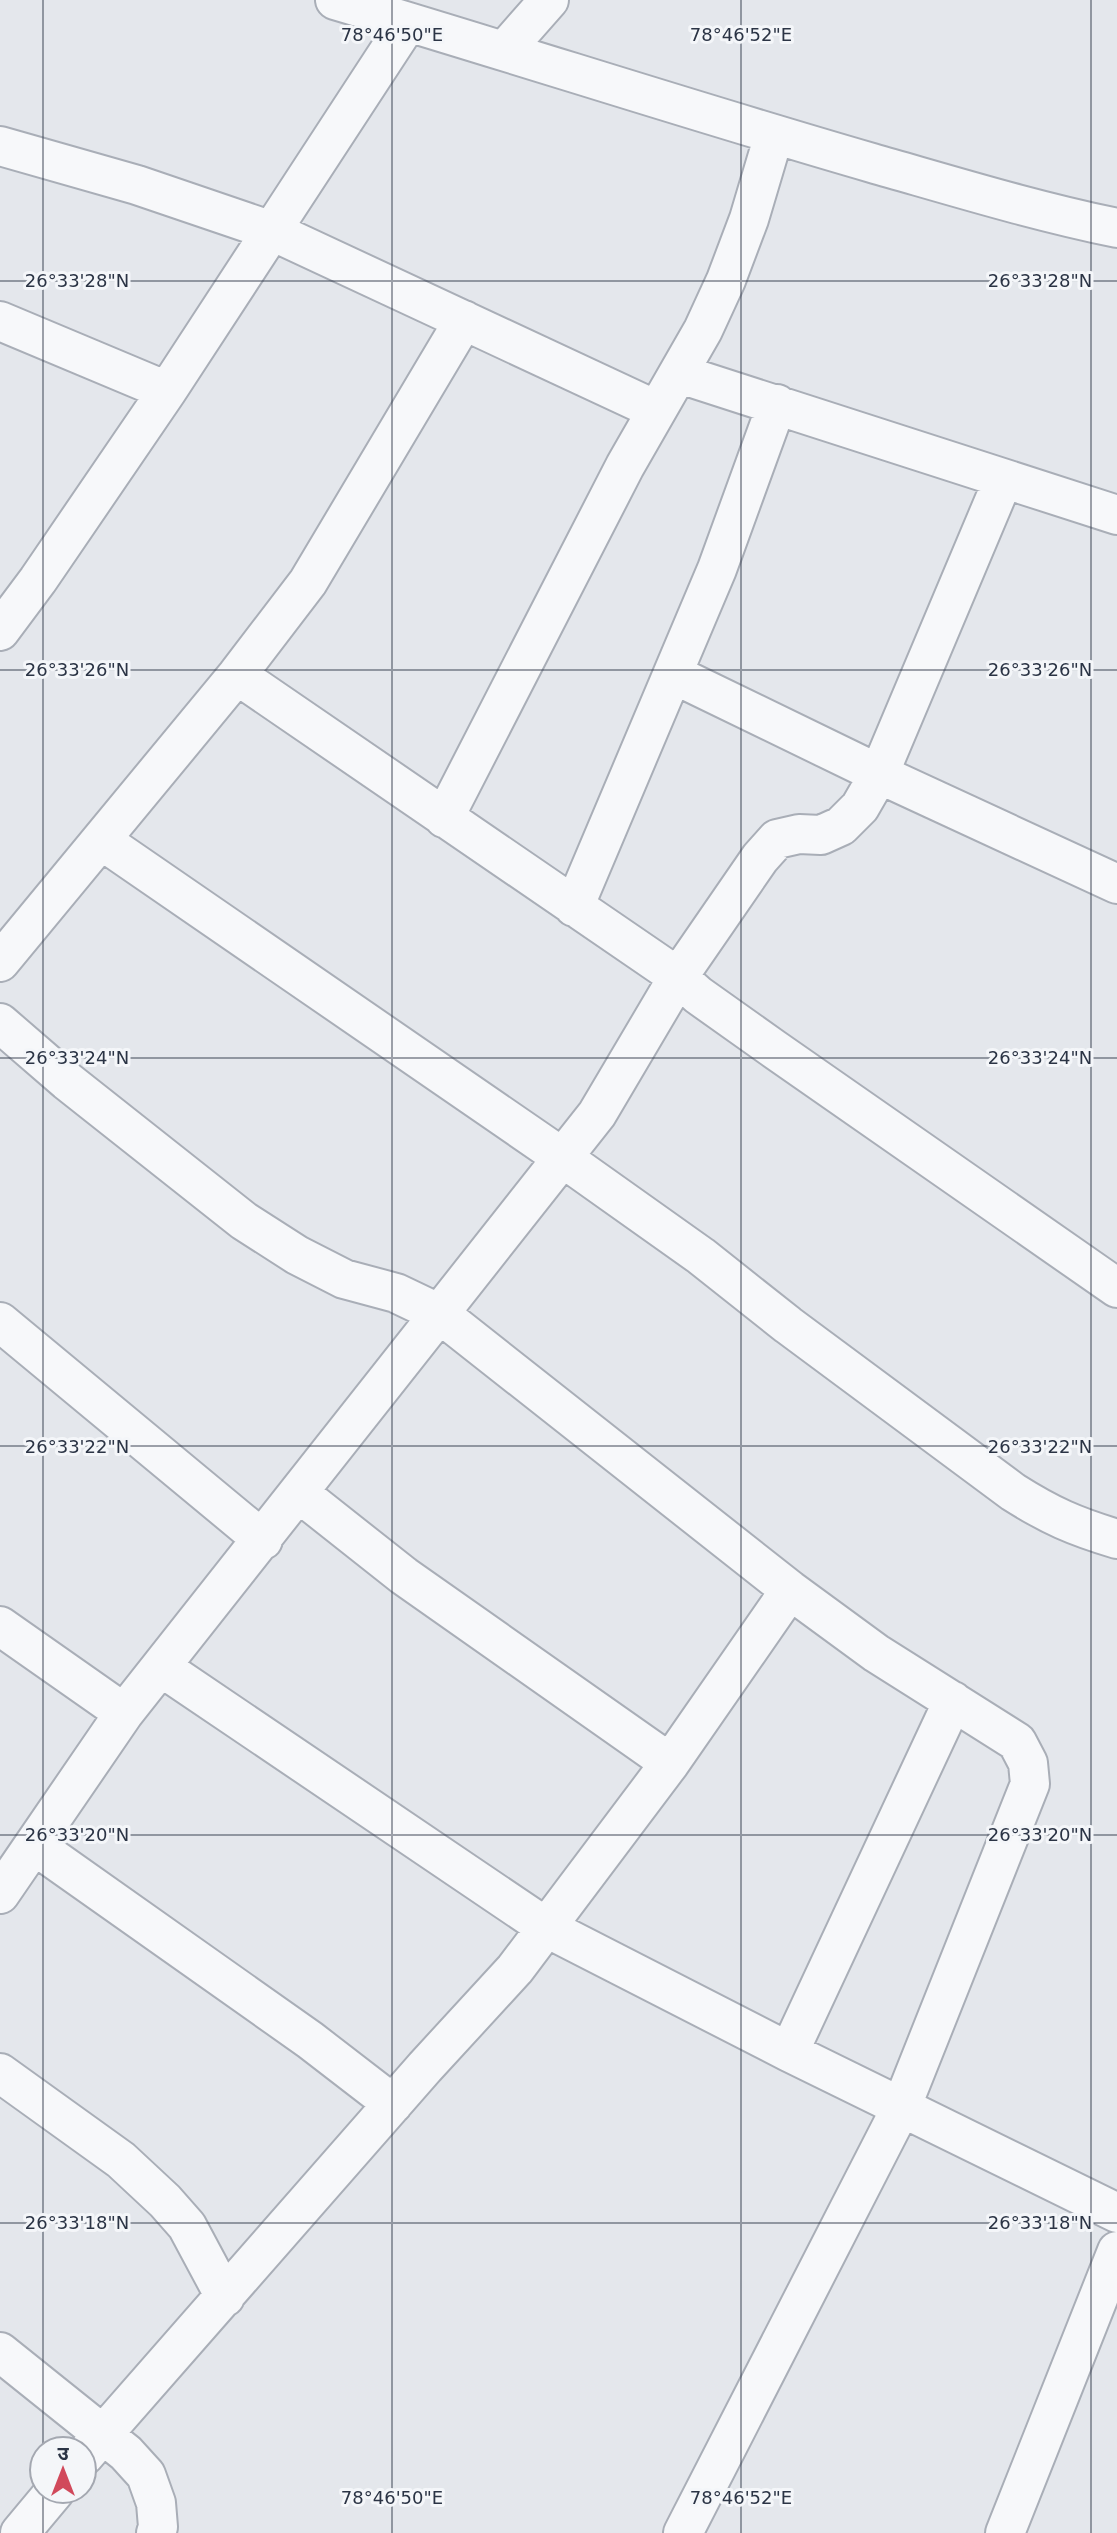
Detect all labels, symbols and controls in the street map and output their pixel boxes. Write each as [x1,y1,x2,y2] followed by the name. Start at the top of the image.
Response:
[341,24,443,45] text: 78°46'50"E
[690,24,792,45] text: 78°46'52"E
[25,270,129,291] text: 26°33'28"N
[988,270,1092,291] text: 26°33'28"N
[25,659,129,680] text: 26°33'26"N
[988,659,1092,680] text: 26°33'26"N
[25,1047,129,1068] text: 26°33'24"N
[988,1047,1092,1068] text: 26°33'24"N
[25,1436,129,1457] text: 26°33'22"N
[988,1436,1092,1457] text: 26°33'22"N
[25,1824,129,1845] text: 26°33'20"N
[988,1824,1092,1845] text: 26°33'20"N
[25,2212,129,2233] text: 26°33'18"N
[988,2212,1092,2233] text: 26°33'18"N
[28,2435,98,2505] north arrow
[57,2442,69,2464] text: उ
[341,2487,443,2508] text: 78°46'50"E
[690,2487,792,2508] text: 78°46'52"E

